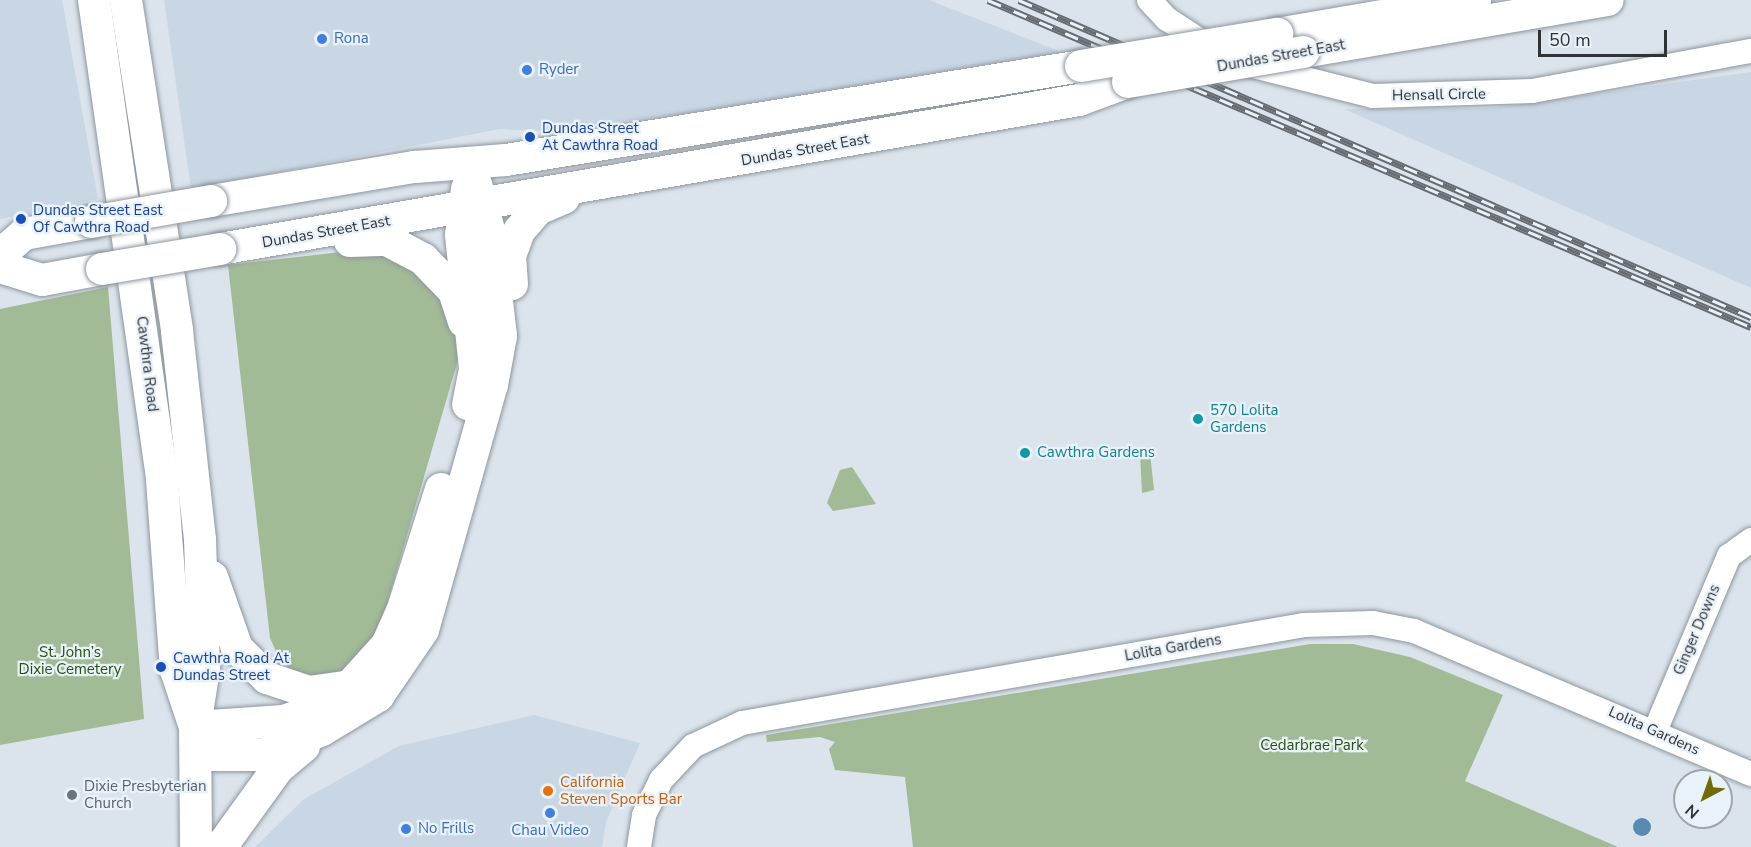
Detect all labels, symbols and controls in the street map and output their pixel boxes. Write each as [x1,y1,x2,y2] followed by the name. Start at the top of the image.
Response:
[1541,18,1670,56] scale bar
[1549,28,1591,52] text: 50 m
[334,30,369,48] place label: Rona
[315,32,329,46] marker: Rona
[1216,36,1346,76] street label: Dundas Street East
[539,61,579,79] place label: Ryder
[520,63,534,77] marker: Ryder
[1392,85,1486,105] street label: Hensall Circle
[542,119,658,154] place label: Dundas Street At Cawthra Road
[523,130,537,144] marker: Dundas Street At Cawthra Road
[740,130,870,170] street label: Dundas Street East
[33,201,163,236] place label: Dundas Street East Of Cawthra Road
[14,212,28,226] marker: Dundas Street East Of Cawthra Road
[261,212,391,252] street label: Dundas Street East
[132,315,162,413] street label: Cawthra Road
[1210,401,1278,436] place label: 570 Lolita Gardens
[1191,412,1205,426] marker: 570 Lolita Gardens
[1037,444,1155,462] place label: Cawthra Gardens
[1018,446,1032,460] marker: Cawthra Gardens
[1670,582,1724,678] street label: Ginger Downs
[1123,631,1223,665] street label: Lolita Gardens
[19,643,121,678] park label: St. John’s Dixie Cemetery
[173,649,289,684] place label: Cawthra Road At Dundas Street
[154,660,168,674] marker: Cawthra Road At Dundas Street
[1606,703,1702,759] street label: Lolita Gardens
[1260,737,1364,755] park label: Cedarbrae Park
[1673,769,1733,829] north arrow
[560,773,682,808] place label: California Steven Sports Bar
[84,777,207,812] place label: Dixie Presbyterian Church
[541,784,555,798] marker: California Steven Sports Bar
[65,788,79,802] marker: Dixie Presbyterian Church
[1681,799,1704,823] text: N
[543,806,557,820] marker: Chau Video
[418,820,474,838] place label: No Frills
[399,822,413,836] marker: No Frills
[511,822,589,840] place label: Chau Video

